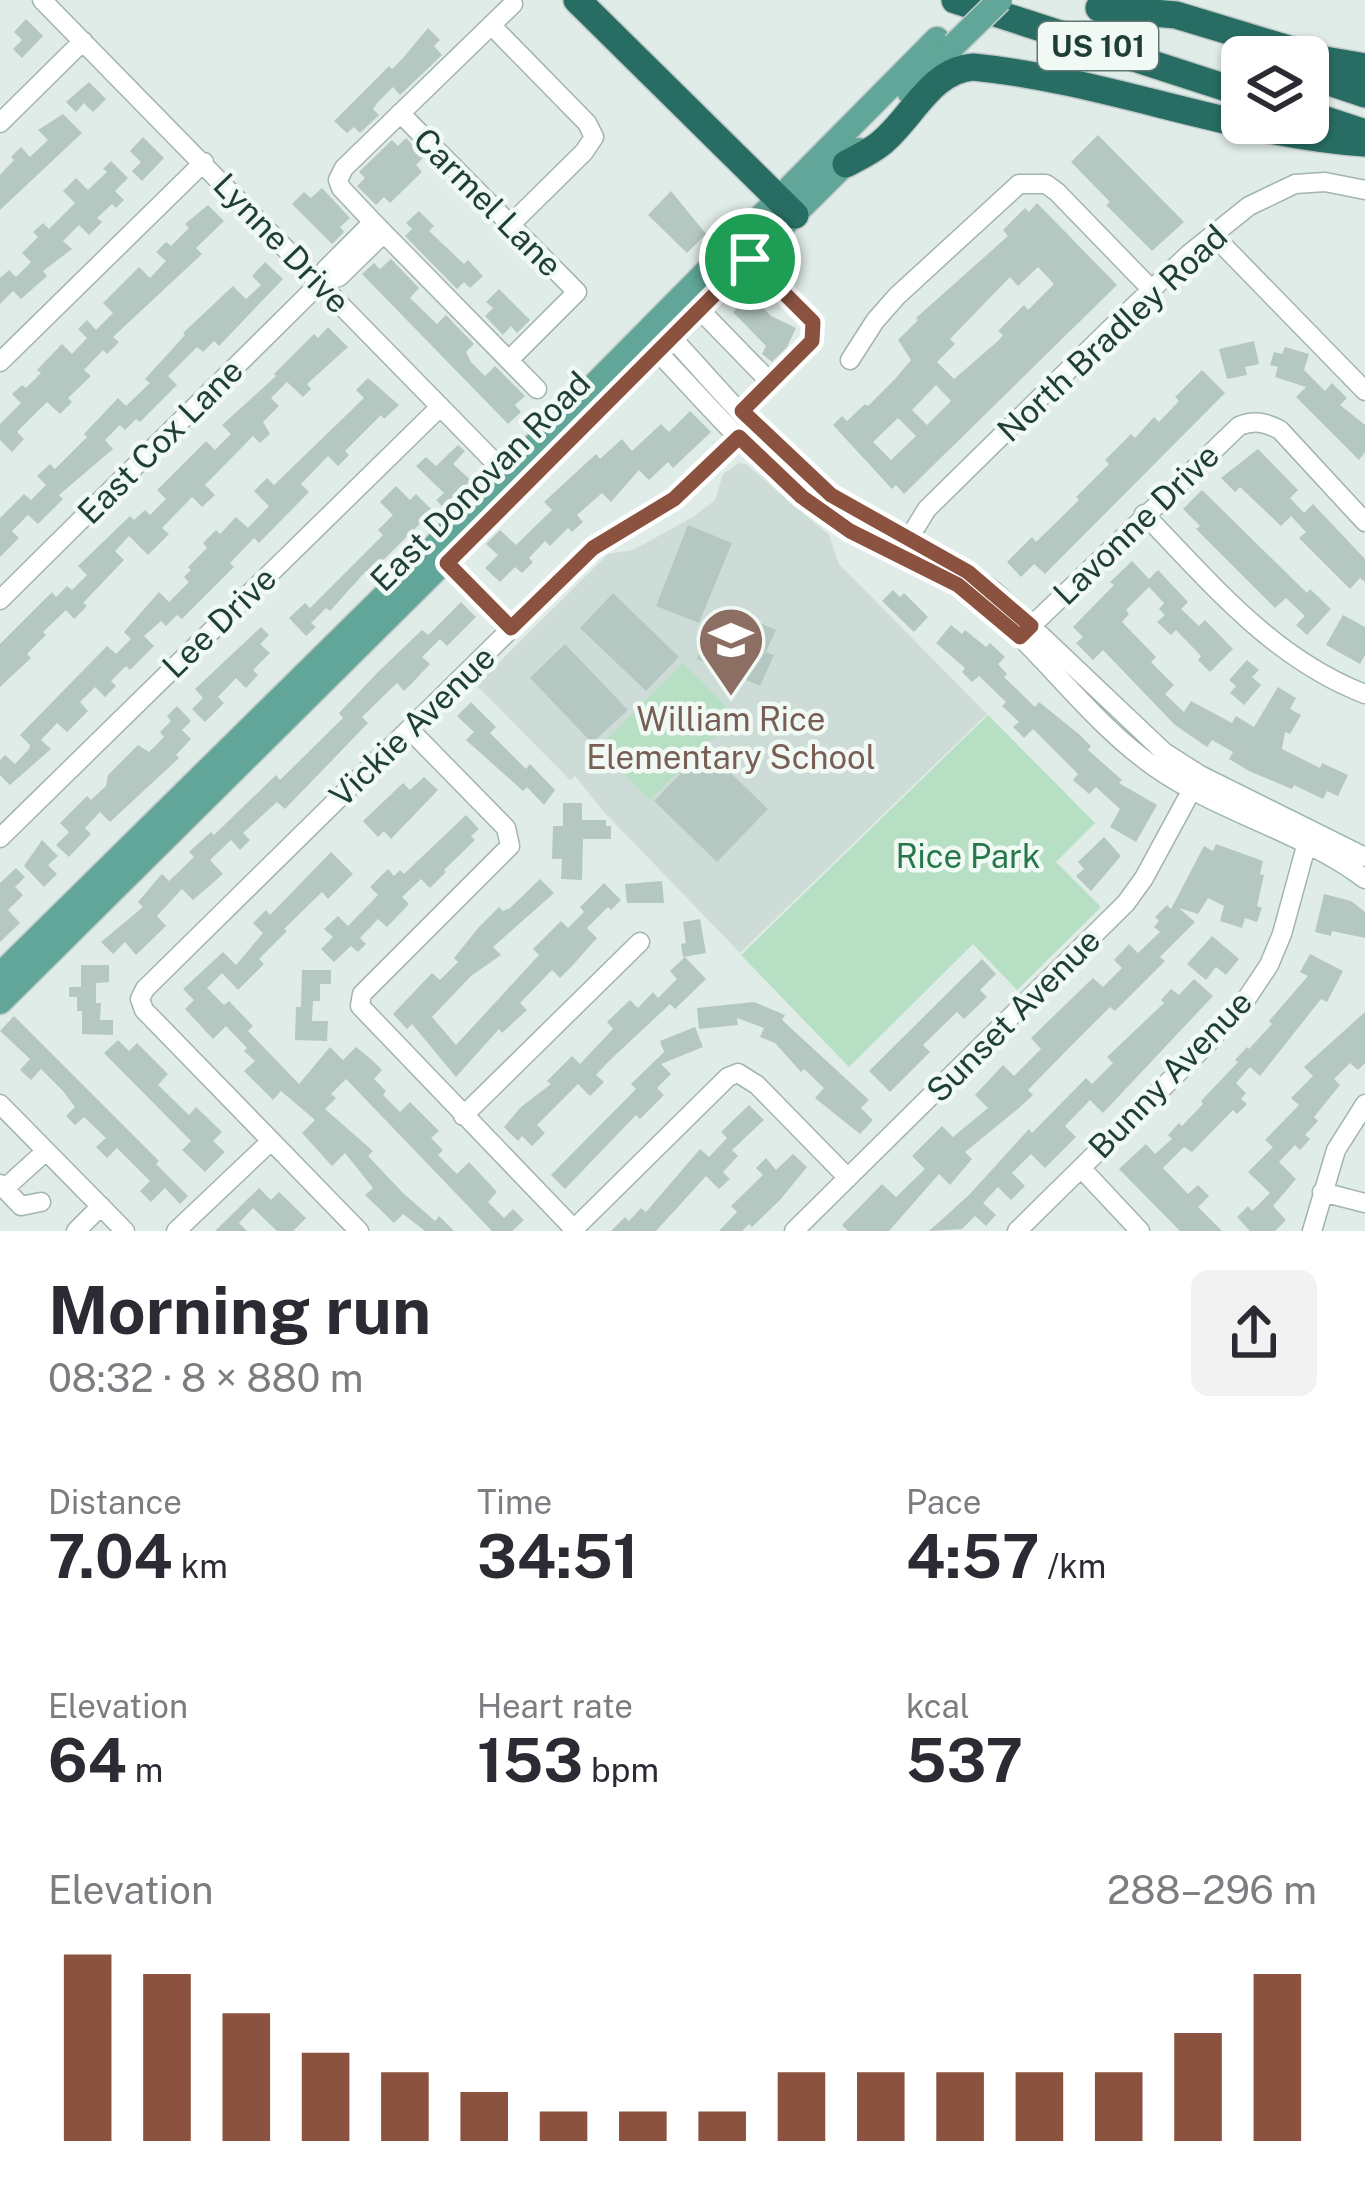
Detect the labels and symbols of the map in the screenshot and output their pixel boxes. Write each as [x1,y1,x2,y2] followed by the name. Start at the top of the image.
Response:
[1038,22,1158,70] road number: US 101
[406,120,570,284] street label: Carmel Lane
[206,165,358,321] street label: Lynne Drive
[699,208,801,310] pin
[990,217,1234,449] street label: North Bradley Road
[70,351,250,531] street label: East Cox Lane
[363,364,597,598] street label: East Donovan Road
[1046,436,1226,612] street label: Lavonne Drive
[155,559,283,685] street label: Lee Drive
[696,605,766,699] school or university icon: William Rice Elementary School
[322,638,502,814] street label: Vickie Avenue
[586,700,876,776] place label: William Rice Elementary School
[896,837,1040,875] park label: Rice Park
[919,921,1107,1109] street label: Sunset Avenue
[1081,982,1259,1166] street label: Bunny Avenue

